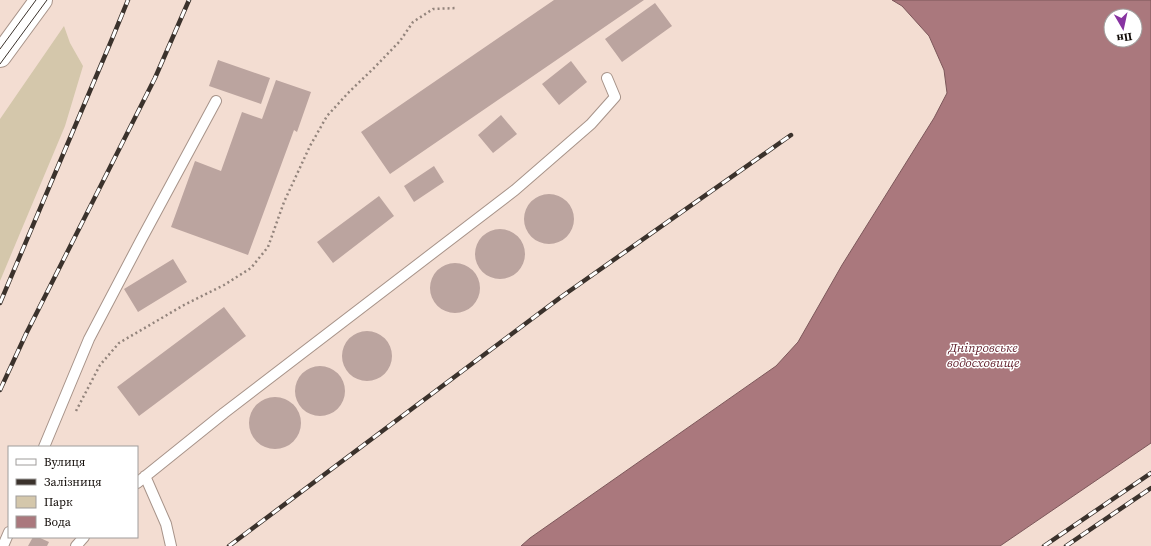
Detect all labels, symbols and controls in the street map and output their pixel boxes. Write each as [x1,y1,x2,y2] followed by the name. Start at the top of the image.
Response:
[1103,8,1143,48] north arrow
[1116,29,1133,46] text: Пн
[947,339,1020,371] water label: Дніпровське водосховище
[8,446,138,538] legend
[44,454,85,470] text: Вулиця
[44,474,102,490] text: Залізниця
[44,494,73,510] text: Парк
[44,514,72,530] text: Вода

